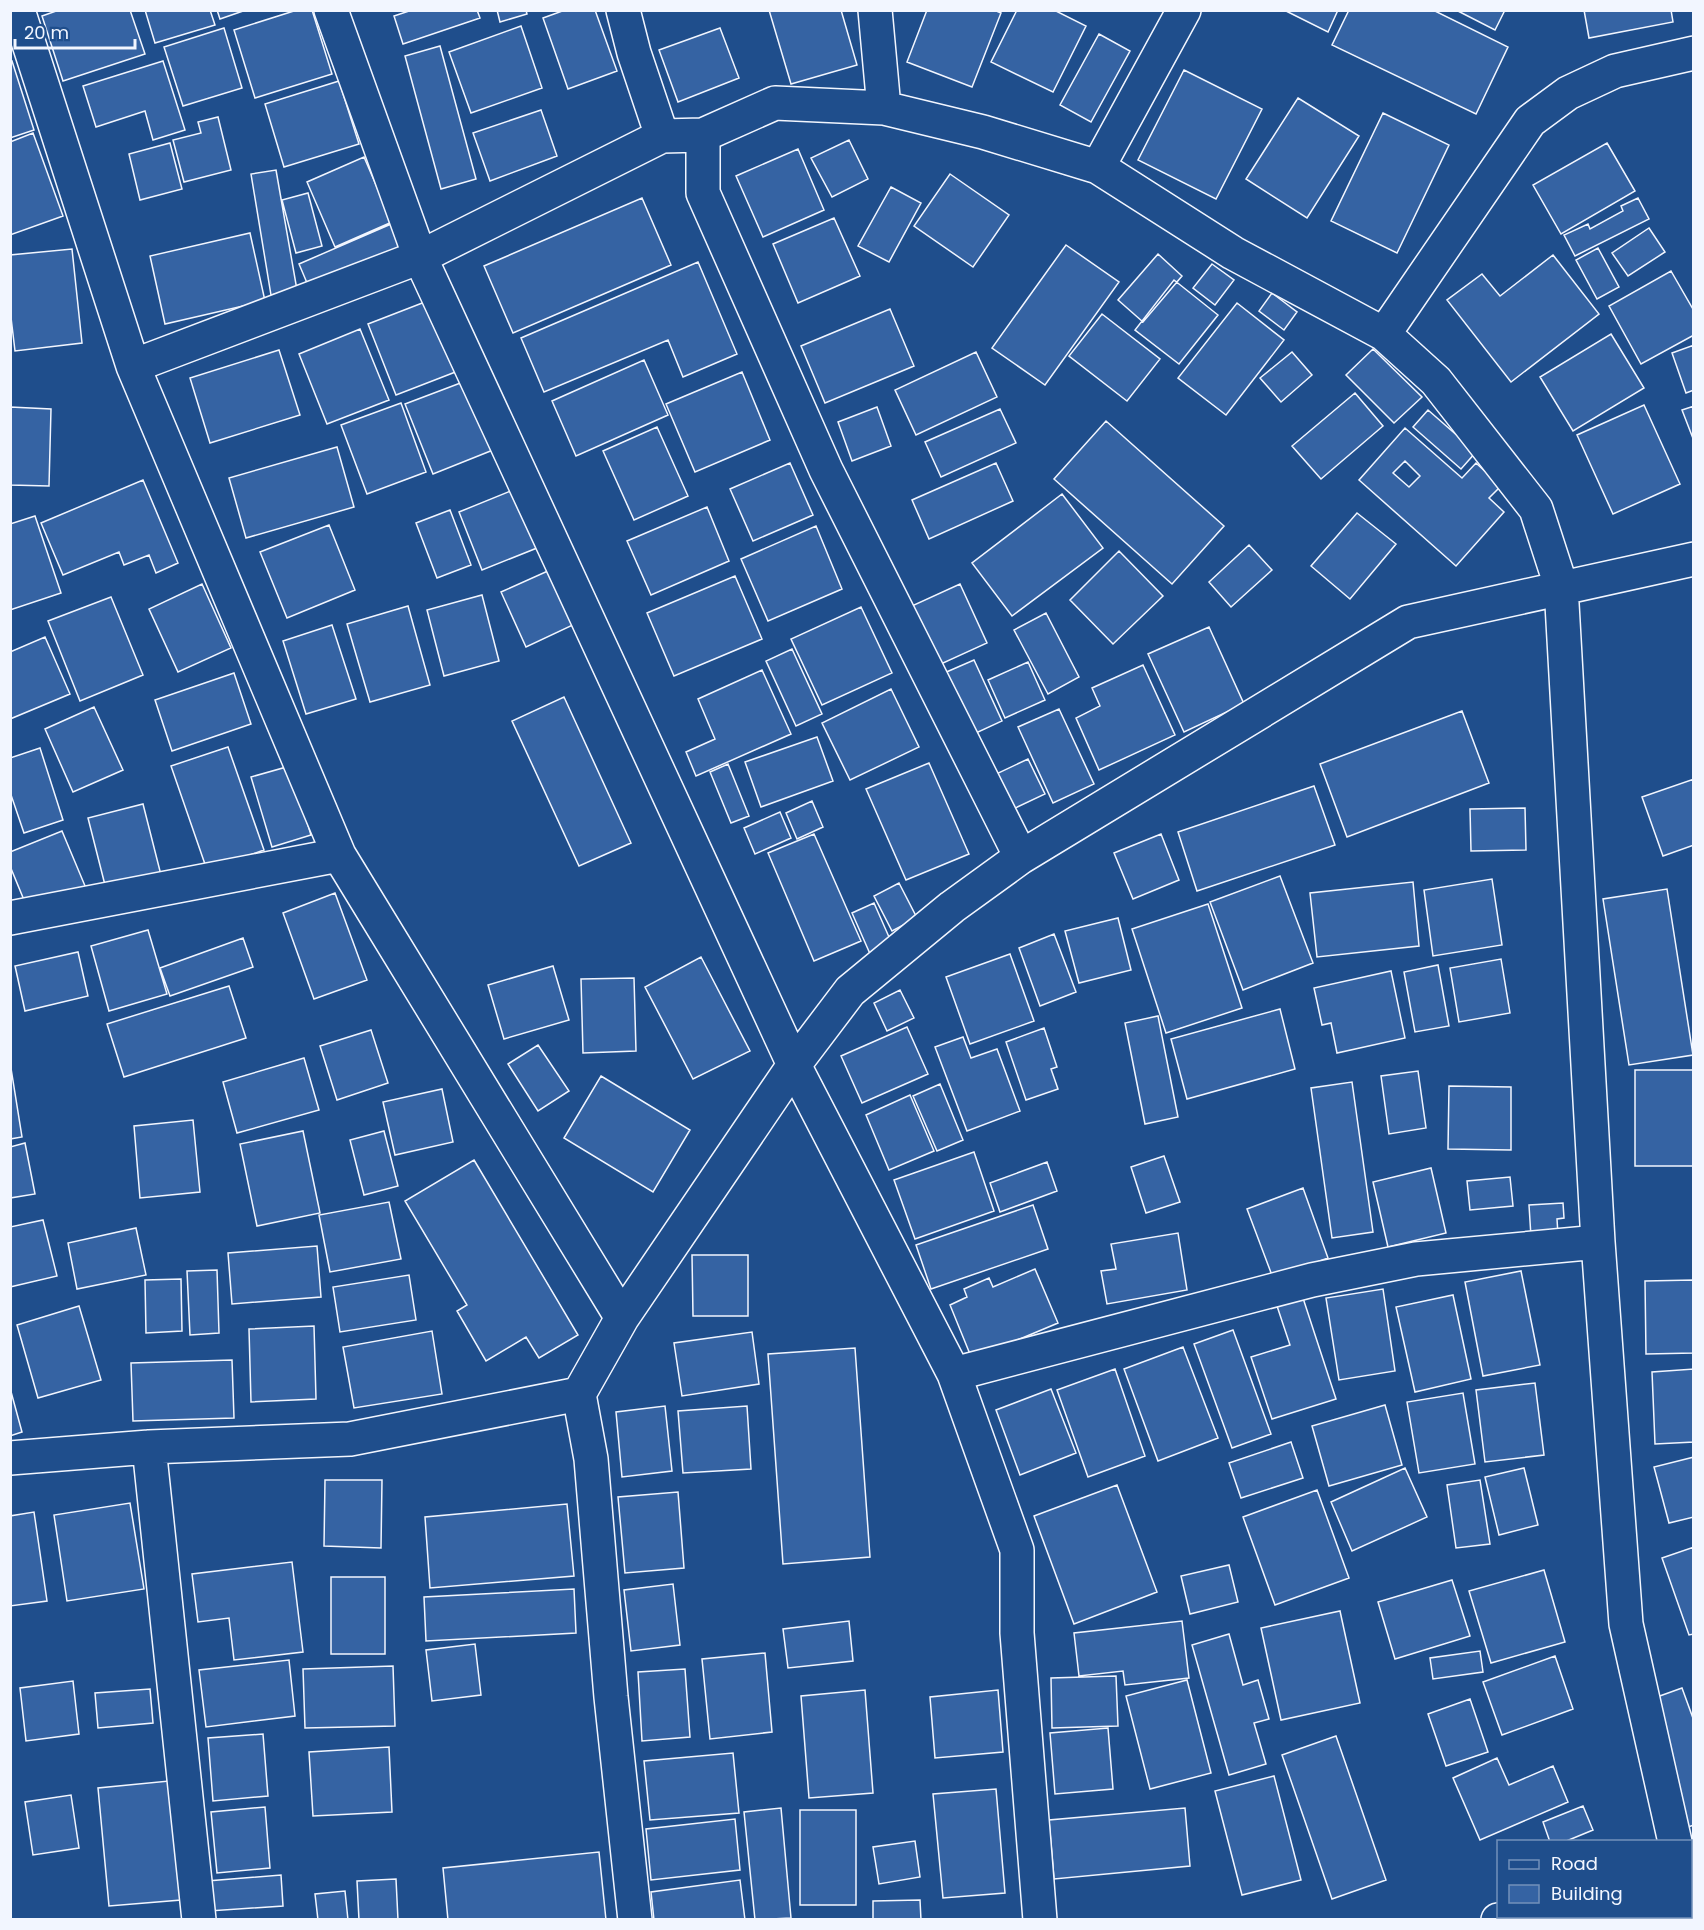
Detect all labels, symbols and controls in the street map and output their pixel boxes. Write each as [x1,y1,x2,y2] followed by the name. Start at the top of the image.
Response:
[15,12,135,50] scale bar
[24,20,69,45] text: 20 m
[1497,1840,1692,1918] legend
[1551,1851,1598,1876] text: Road
[1551,1881,1623,1906] text: Building

